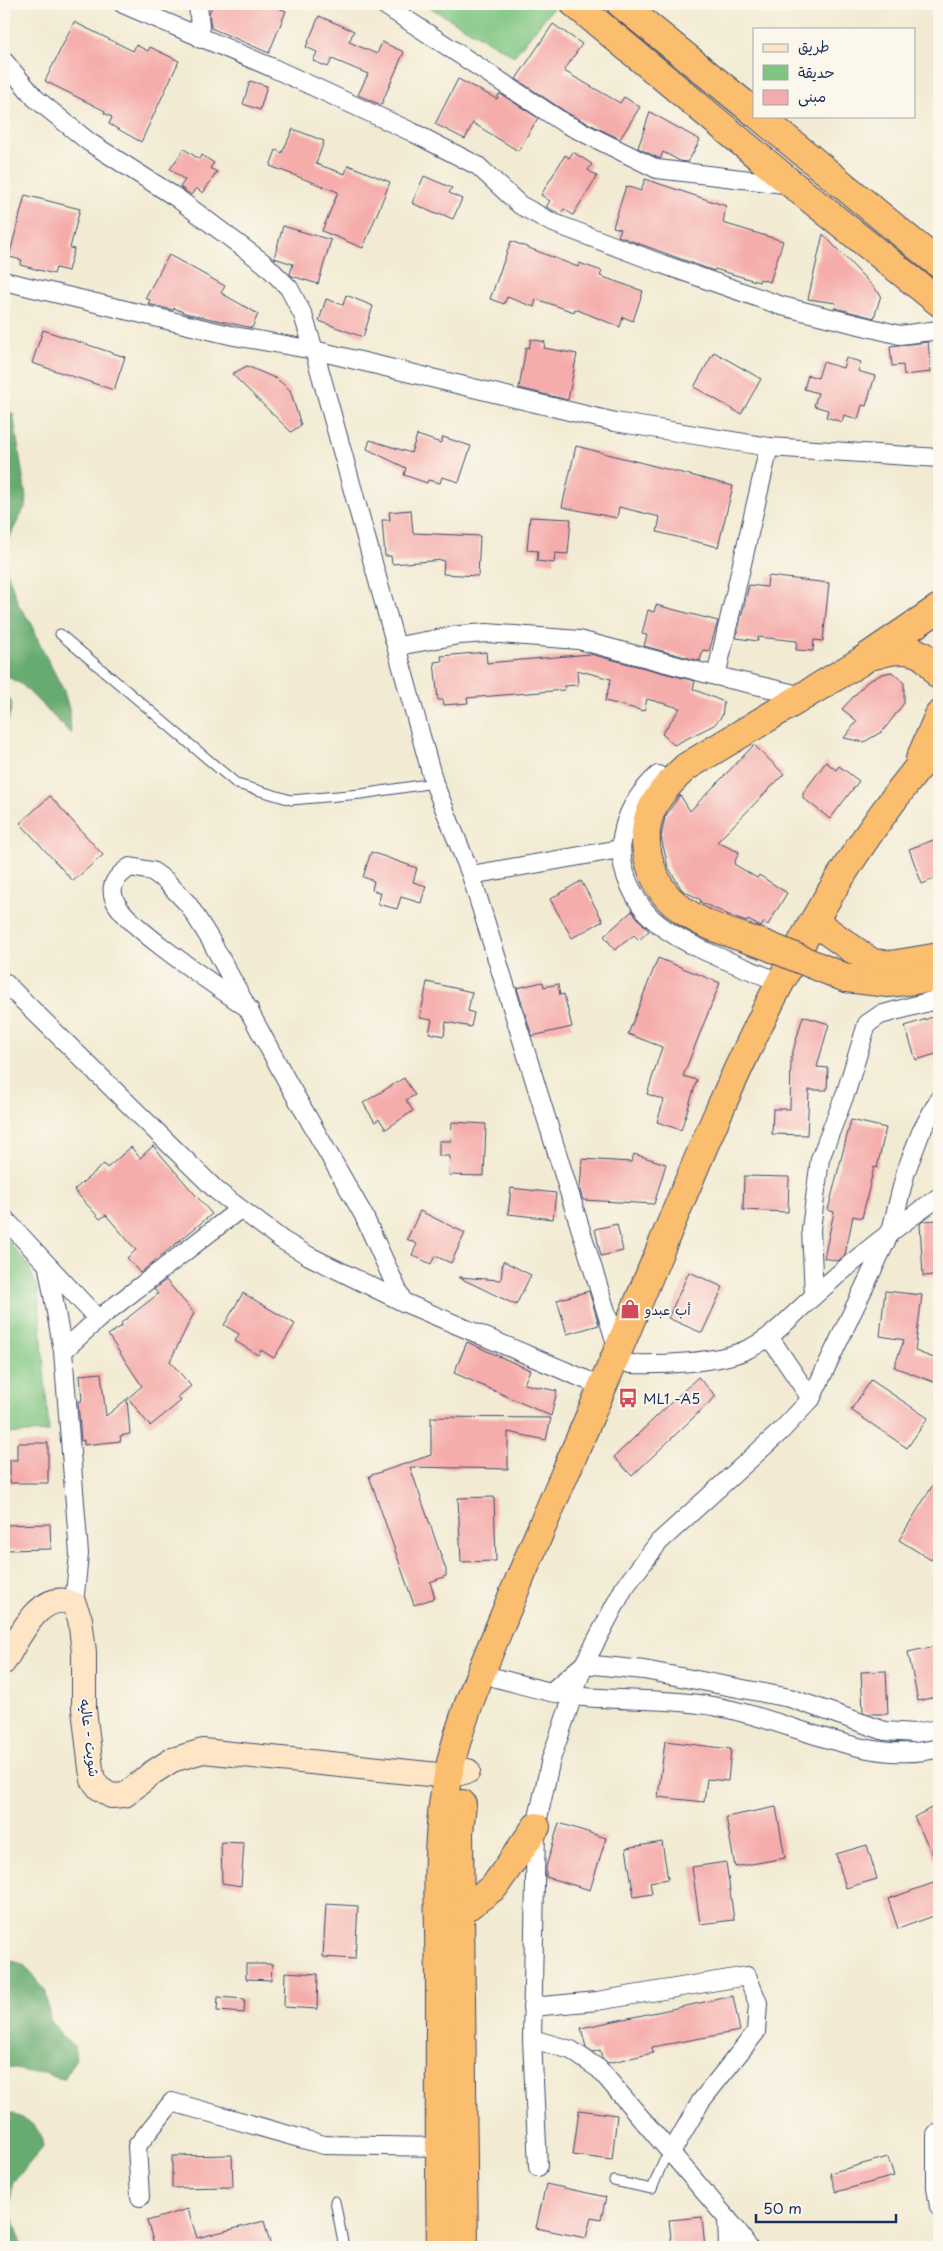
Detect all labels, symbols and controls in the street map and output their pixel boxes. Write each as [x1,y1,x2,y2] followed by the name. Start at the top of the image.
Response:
[753,28,916,118] legend
[798,34,830,57] text: طريق
[798,60,835,83] text: حديقة
[798,84,826,107] text: مبنى
[619,1298,641,1320] shop icon: أب عبدو
[644,1299,691,1320] place label: أب عبدو
[617,1387,639,1409] bus stop icon: ML1 -A5
[643,1388,700,1409] place label: ML1 -A5
[75,1698,105,1778] street label: شويت - عاليه
[756,2191,896,2223] scale bar
[763,2196,802,2219] text: 50 m

